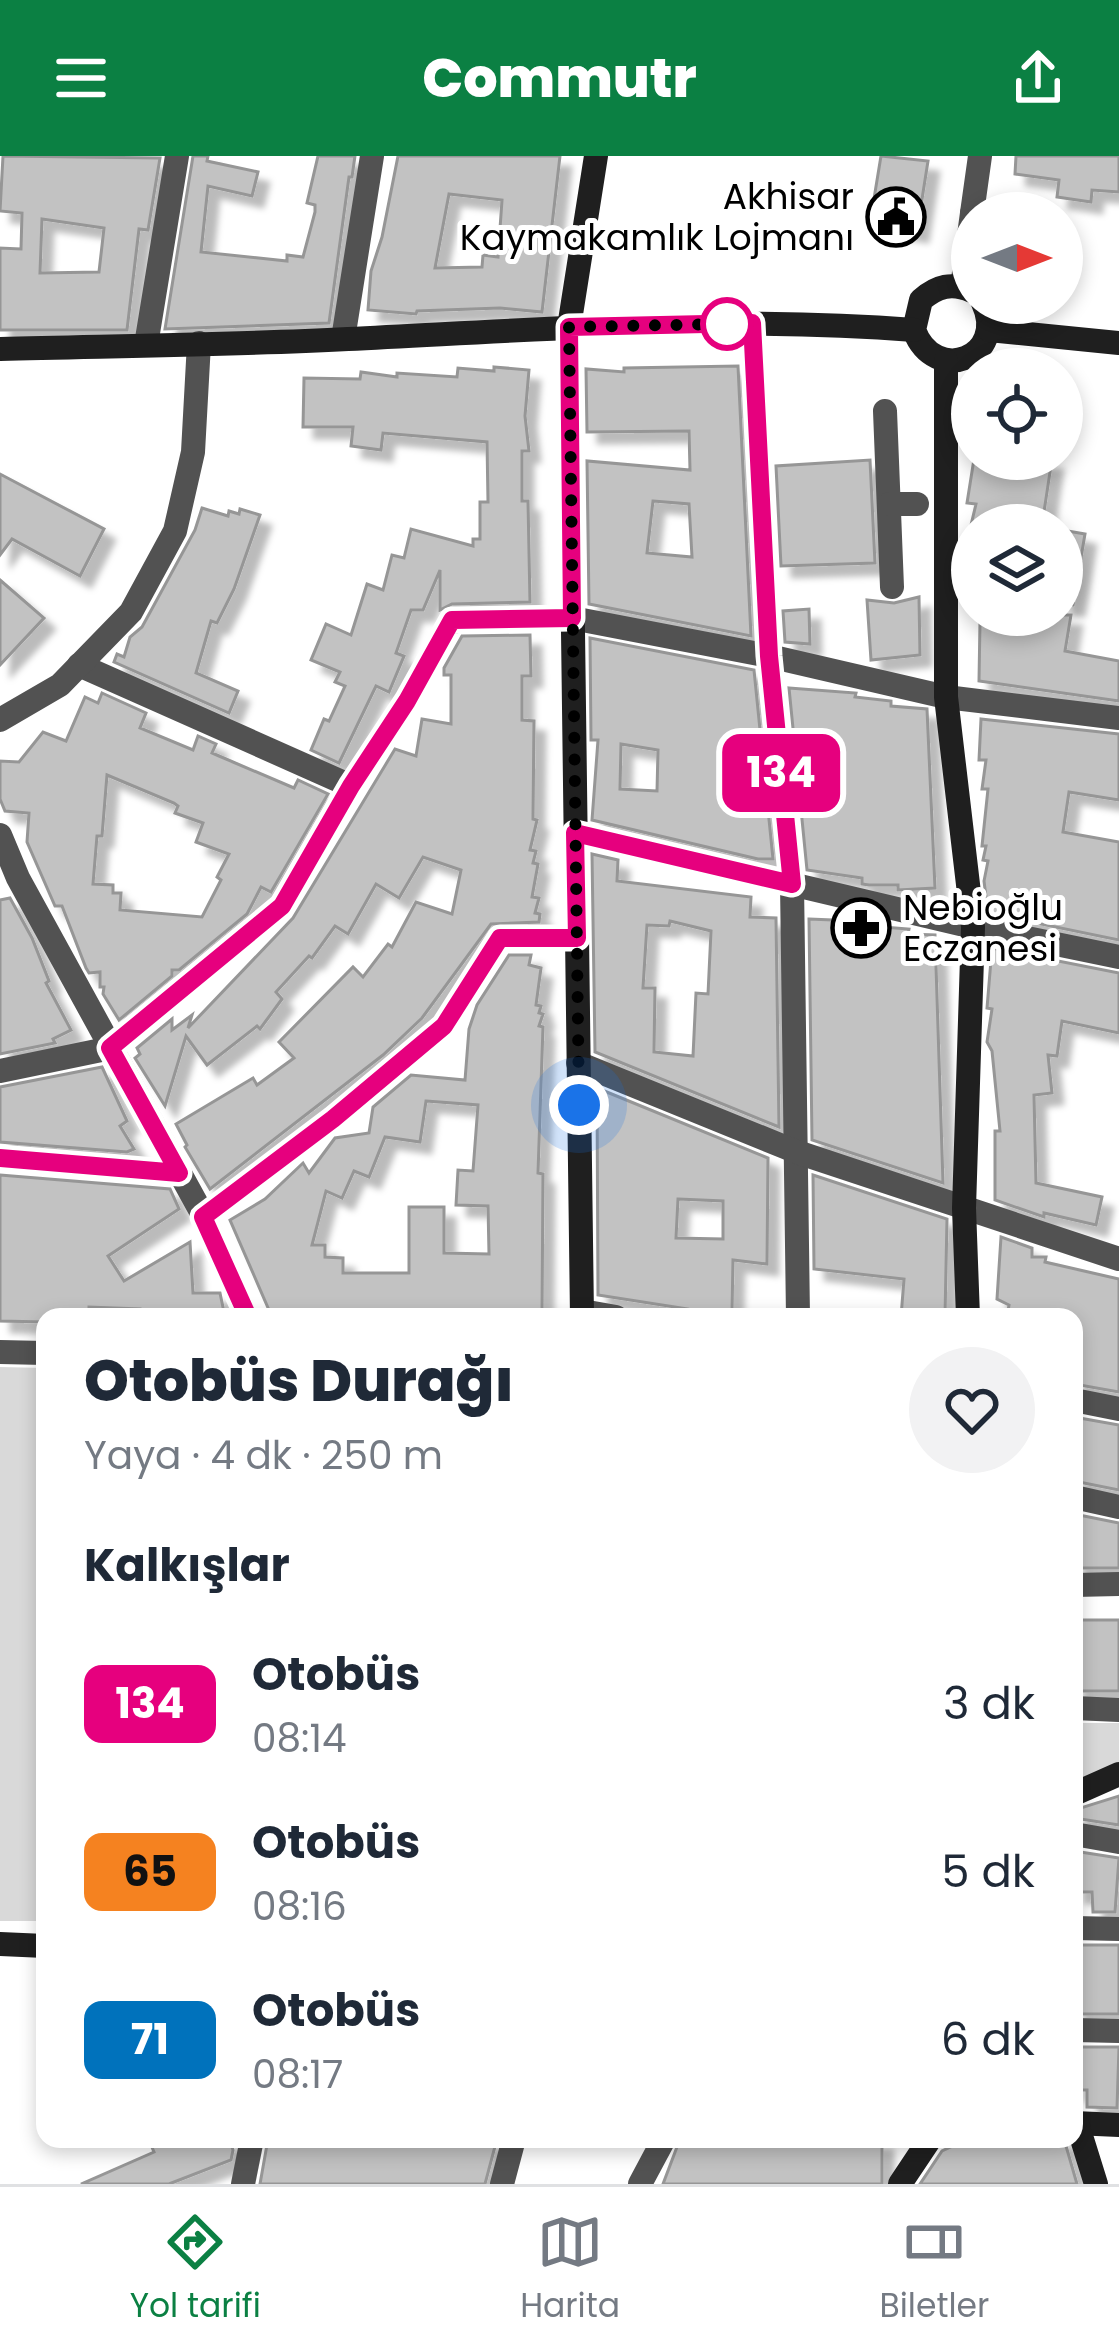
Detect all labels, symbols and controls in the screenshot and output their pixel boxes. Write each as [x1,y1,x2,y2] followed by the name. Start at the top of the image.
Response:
[422,40,697,116] text: Commutr
[48,45,114,111] icon: menu
[1005,45,1071,111] icon: share
[460,171,854,263] place label: Akhisar Kaymakamlık Lojmanı
[865,186,927,248] public building icon: Akhisar Kaymakamlık Lojmanı
[951,192,1083,324] north arrow
[951,192,1083,636] map controls
[702,299,752,349] unlabelled marker
[951,348,1083,480] button: locate
[951,504,1083,636] button: layers
[712,734,850,812] line badge: 134
[746,743,816,802] text: 134
[903,882,1063,974] place label: Nebioğlu Eczanesi
[830,897,892,959] pharmacy icon: Nebioğlu Eczanesi
[549,1075,609,1135] your location
[84,1341,514,1421] text: Otobüs Durağı
[909,1347,1035,1473] button: heart
[84,1428,443,1483] text: Yaya · 4 dk · 250 m
[84,1534,290,1597] text: Kalkışlar
[252,1643,420,1706] text: Otobüs
[943,1672,1035,1735] text: 3 dk
[115,1674,185,1733] text: 134
[252,1711,346,1766] text: 08:14
[252,1811,420,1874] text: Otobüs
[941,1840,1035,1903] text: 5 dk
[123,1842,177,1901] text: 65
[252,1879,347,1934] text: 08:16
[252,1979,420,2042] text: Otobüs
[941,2008,1035,2071] text: 6 dk
[131,2010,169,2069] text: 71
[252,2047,343,2102] text: 08:17
[130,2209,261,2331] tab: Yol tarifi
[520,2209,620,2331] tab: Harita
[879,2209,989,2331] tab: Biletler

